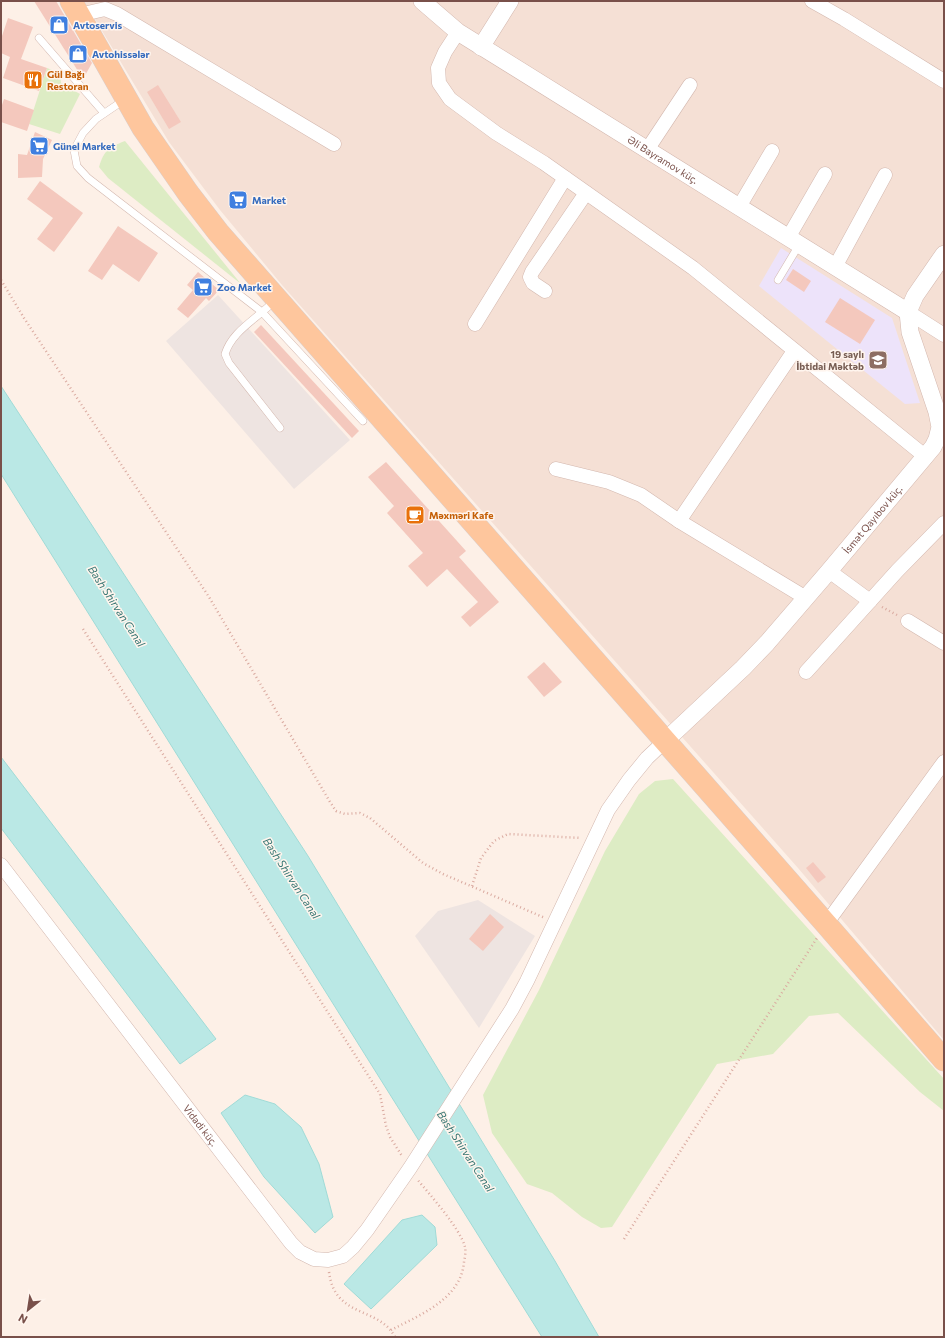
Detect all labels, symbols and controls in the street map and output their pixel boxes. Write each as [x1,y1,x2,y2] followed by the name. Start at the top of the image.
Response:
[48,14,70,36] shop icon: Avtoservis
[73,19,122,31] place label: Avtoservis
[67,43,89,65] shop icon: Avtohissələr
[92,48,150,60] place label: Avtohissələr
[47,68,89,92] place label: Gül Bağı Restoran
[22,69,44,91] restaurant icon: Gül Bağı Restoran
[626,133,701,186] street label: Əli Bayramov küç.
[28,135,50,157] supermarket icon: Günel Market
[53,140,116,152] place label: Günel Market
[227,189,249,211] supermarket icon: Market
[252,194,286,206] place label: Market
[192,276,214,298] supermarket icon: Zoo Market
[217,281,272,293] place label: Zoo Market
[796,348,864,372] place label: 19 saylı İbtidai Məktəb
[867,349,889,371] school or university icon: 19 saylı İbtidai Məktəb
[840,483,904,556] street label: İsmət Qayıbov küç.
[404,504,426,526] cafe icon: Məxməri Kafe
[429,509,493,521] place label: Məxməri Kafe
[86,563,148,649] water label: Bash Shirvan Canal
[261,835,323,921] water label: Bash Shirvan Canal
[181,1102,220,1148] street label: Vidadi küç.
[435,1108,497,1194] water label: Bash Shirvan Canal
[8,1290,48,1330] north arrow
[16,1311,30,1327] text: N

